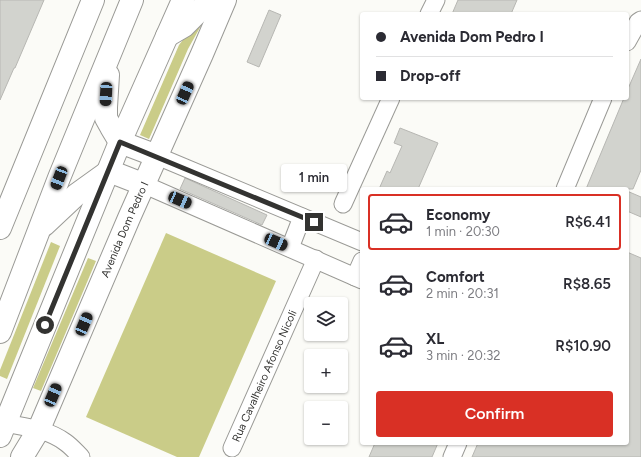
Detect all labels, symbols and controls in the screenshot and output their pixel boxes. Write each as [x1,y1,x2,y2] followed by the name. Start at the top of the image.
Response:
[400,28,544,46] text: Avenida Dom Pedro I
[400,67,461,85] text: Drop-off
[175,80,195,106] car
[99,82,113,106] car
[281,164,347,192] callout: 1 min
[49,165,69,191] car
[299,170,329,185] text: 1 min
[98,180,151,279] street label: Avenida Dom Pedro I
[167,190,193,210] car
[378,204,414,240] icon: car
[426,206,491,224] text: Economy
[305,213,323,231] route end
[565,213,611,231] text: R$6.41
[426,224,500,239] text: 1 min · 20:30
[263,232,289,252] car
[378,266,414,302] icon: car
[426,268,485,286] text: Comfort
[563,275,611,293] text: R$8.65
[426,286,499,301] text: 2 min · 20:31
[304,297,348,445] map controls
[304,297,348,341] button: layers
[230,308,299,444] street label: Rua Cavalheiro Afonso Nicoli
[74,311,94,337] car
[36,316,54,334] route start
[378,328,414,364] icon: car
[426,330,444,348] text: XL
[555,337,611,355] text: R$10.90
[426,348,501,363] text: 3 min · 20:32
[304,349,348,393] button: +
[43,382,63,408] car
[376,391,613,437] button: Confirm
[304,401,348,445] button: −

